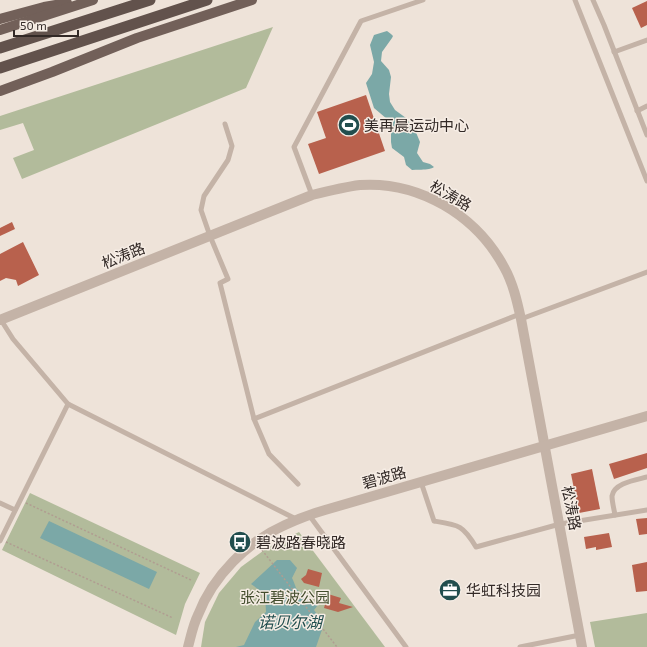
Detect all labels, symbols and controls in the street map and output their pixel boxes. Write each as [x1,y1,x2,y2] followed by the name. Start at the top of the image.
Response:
[14,12,78,38] scale bar
[20,18,47,32] text: 50 m
[336,112,362,138] sports icon: 美再晨运动中心
[364,116,469,134] place label: 美再晨运动中心
[427,176,475,214] street label: 松涛路
[99,238,147,272] street label: 松涛路
[360,462,408,492] street label: 碧波路
[559,484,585,532] street label: 松涛路
[227,529,253,555] bus stop icon: 碧波路春晓路
[256,533,346,551] place label: 碧波路春晓路
[437,577,463,603] office icon: 华虹科技园
[466,581,541,599] place label: 华虹科技园
[240,588,330,606] park label: 张江碧波公园
[258,612,325,631] water label: 诺贝尔湖

